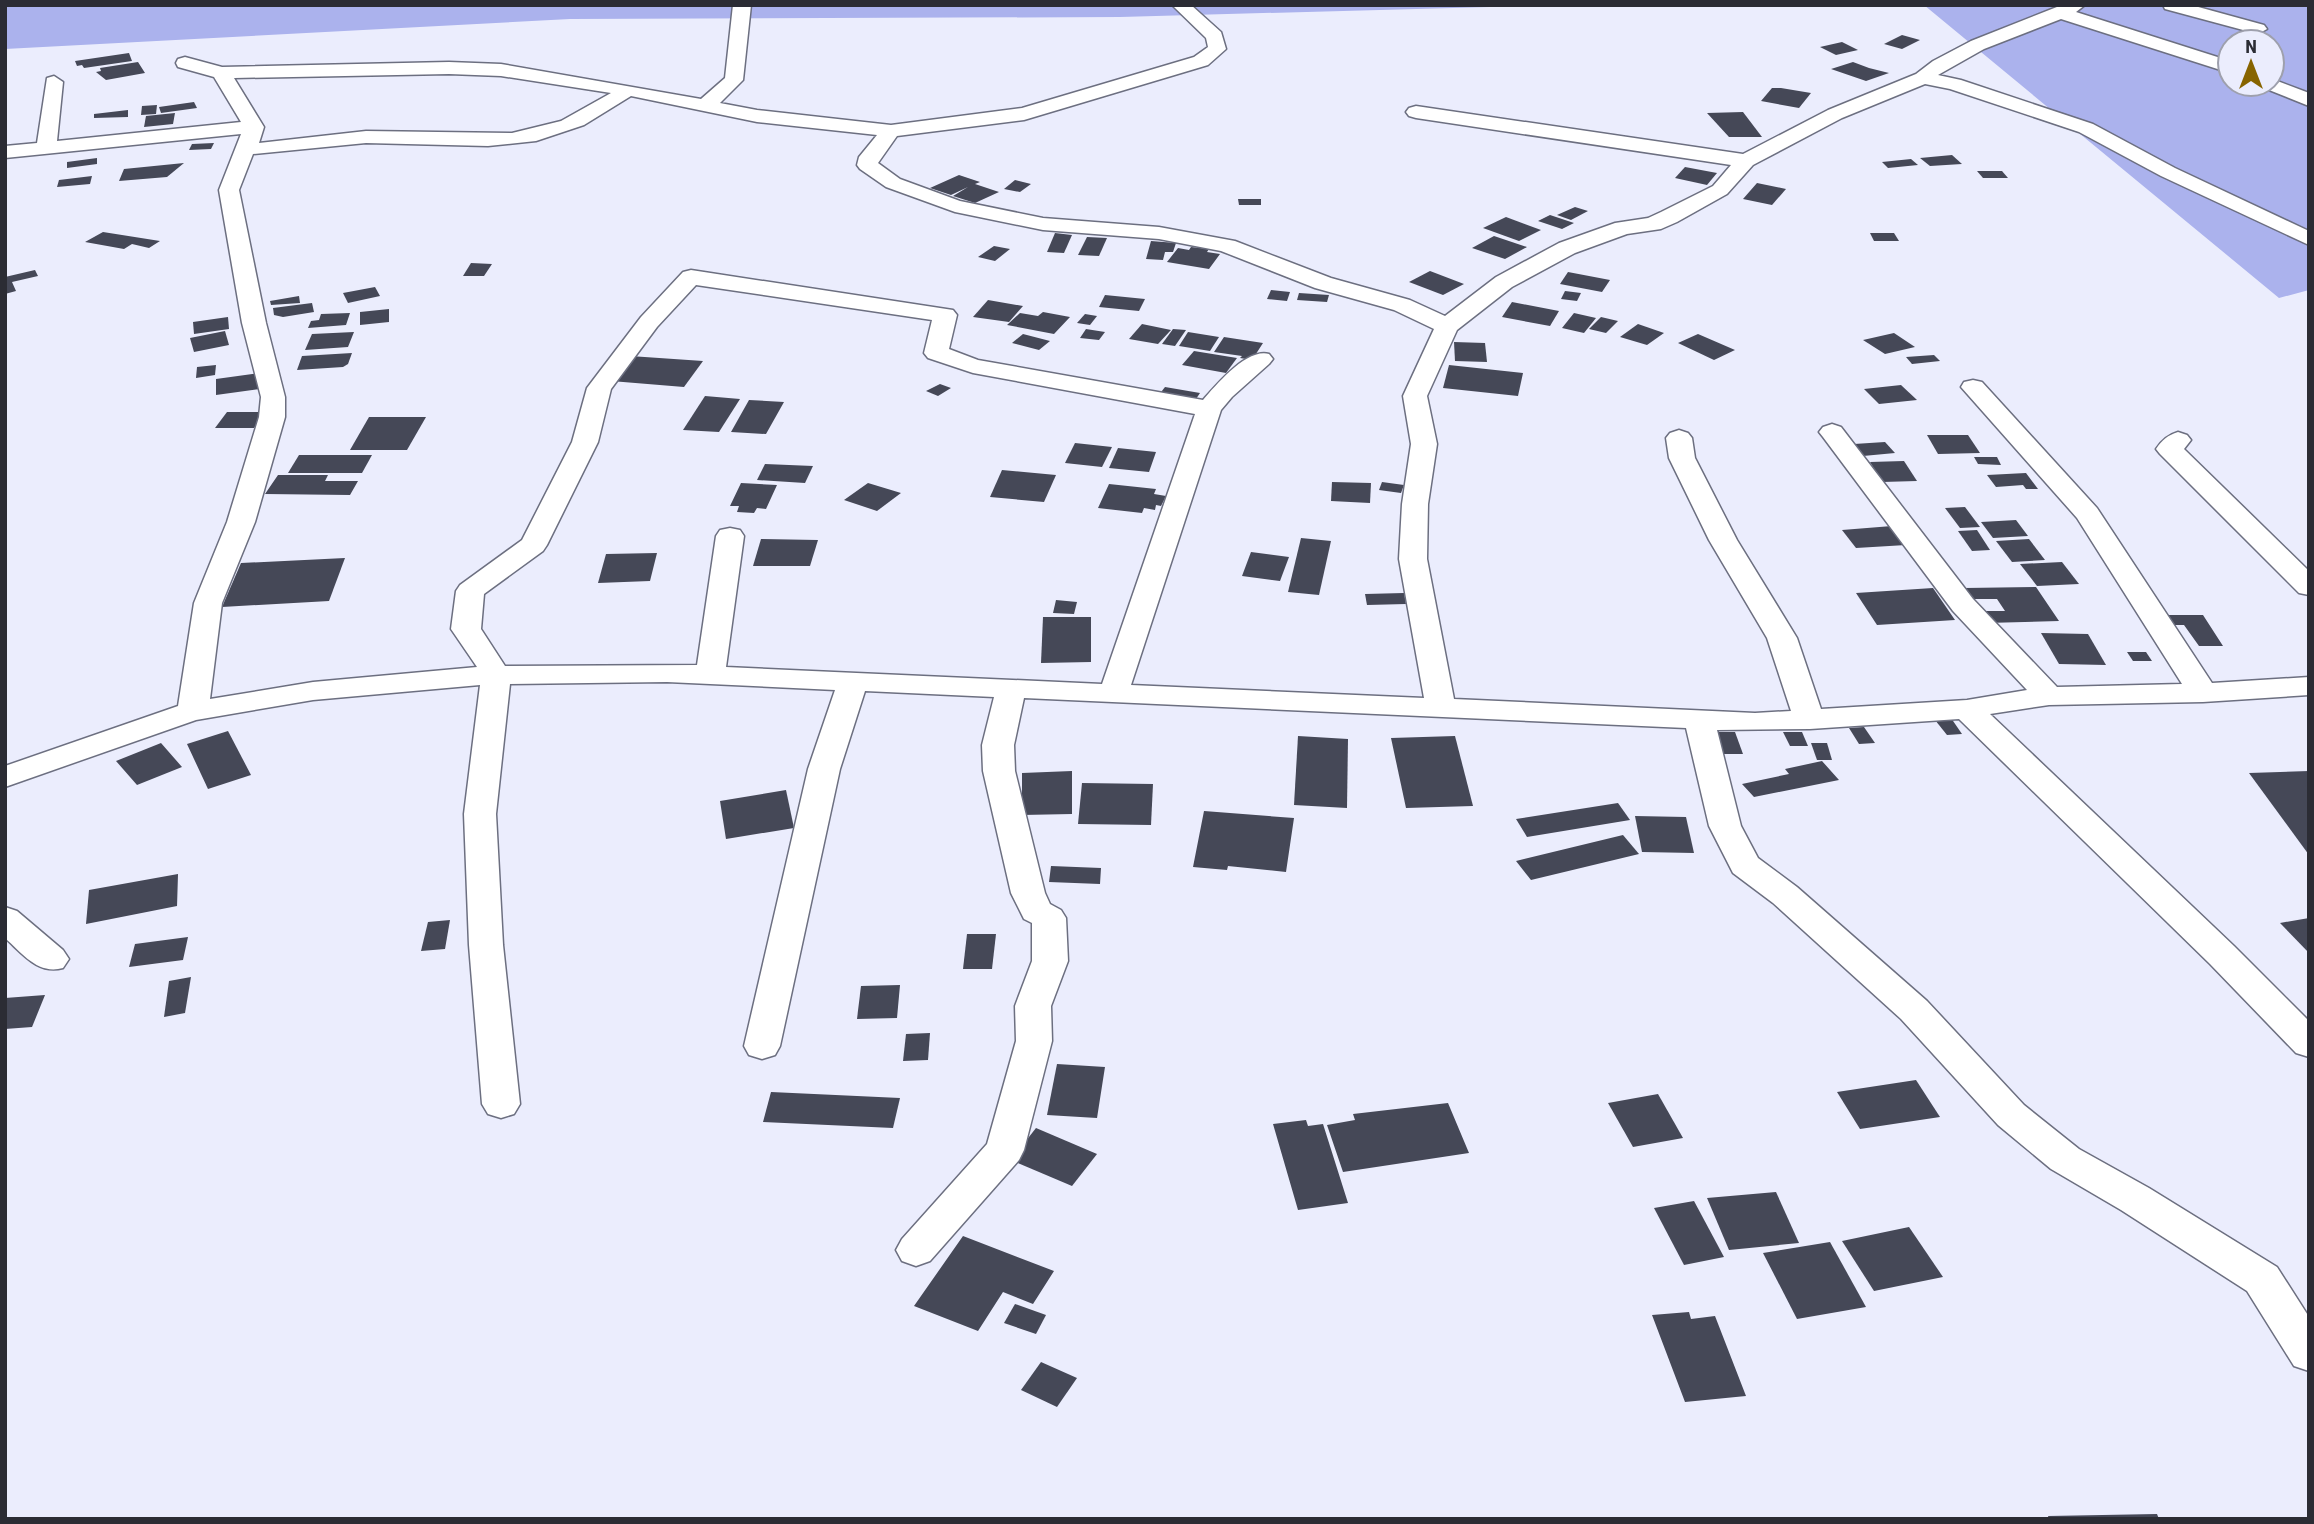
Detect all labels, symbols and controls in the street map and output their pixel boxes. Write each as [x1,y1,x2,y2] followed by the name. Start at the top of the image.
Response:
[2216,28,2286,98] north arrow
[2245,35,2257,58] text: N

